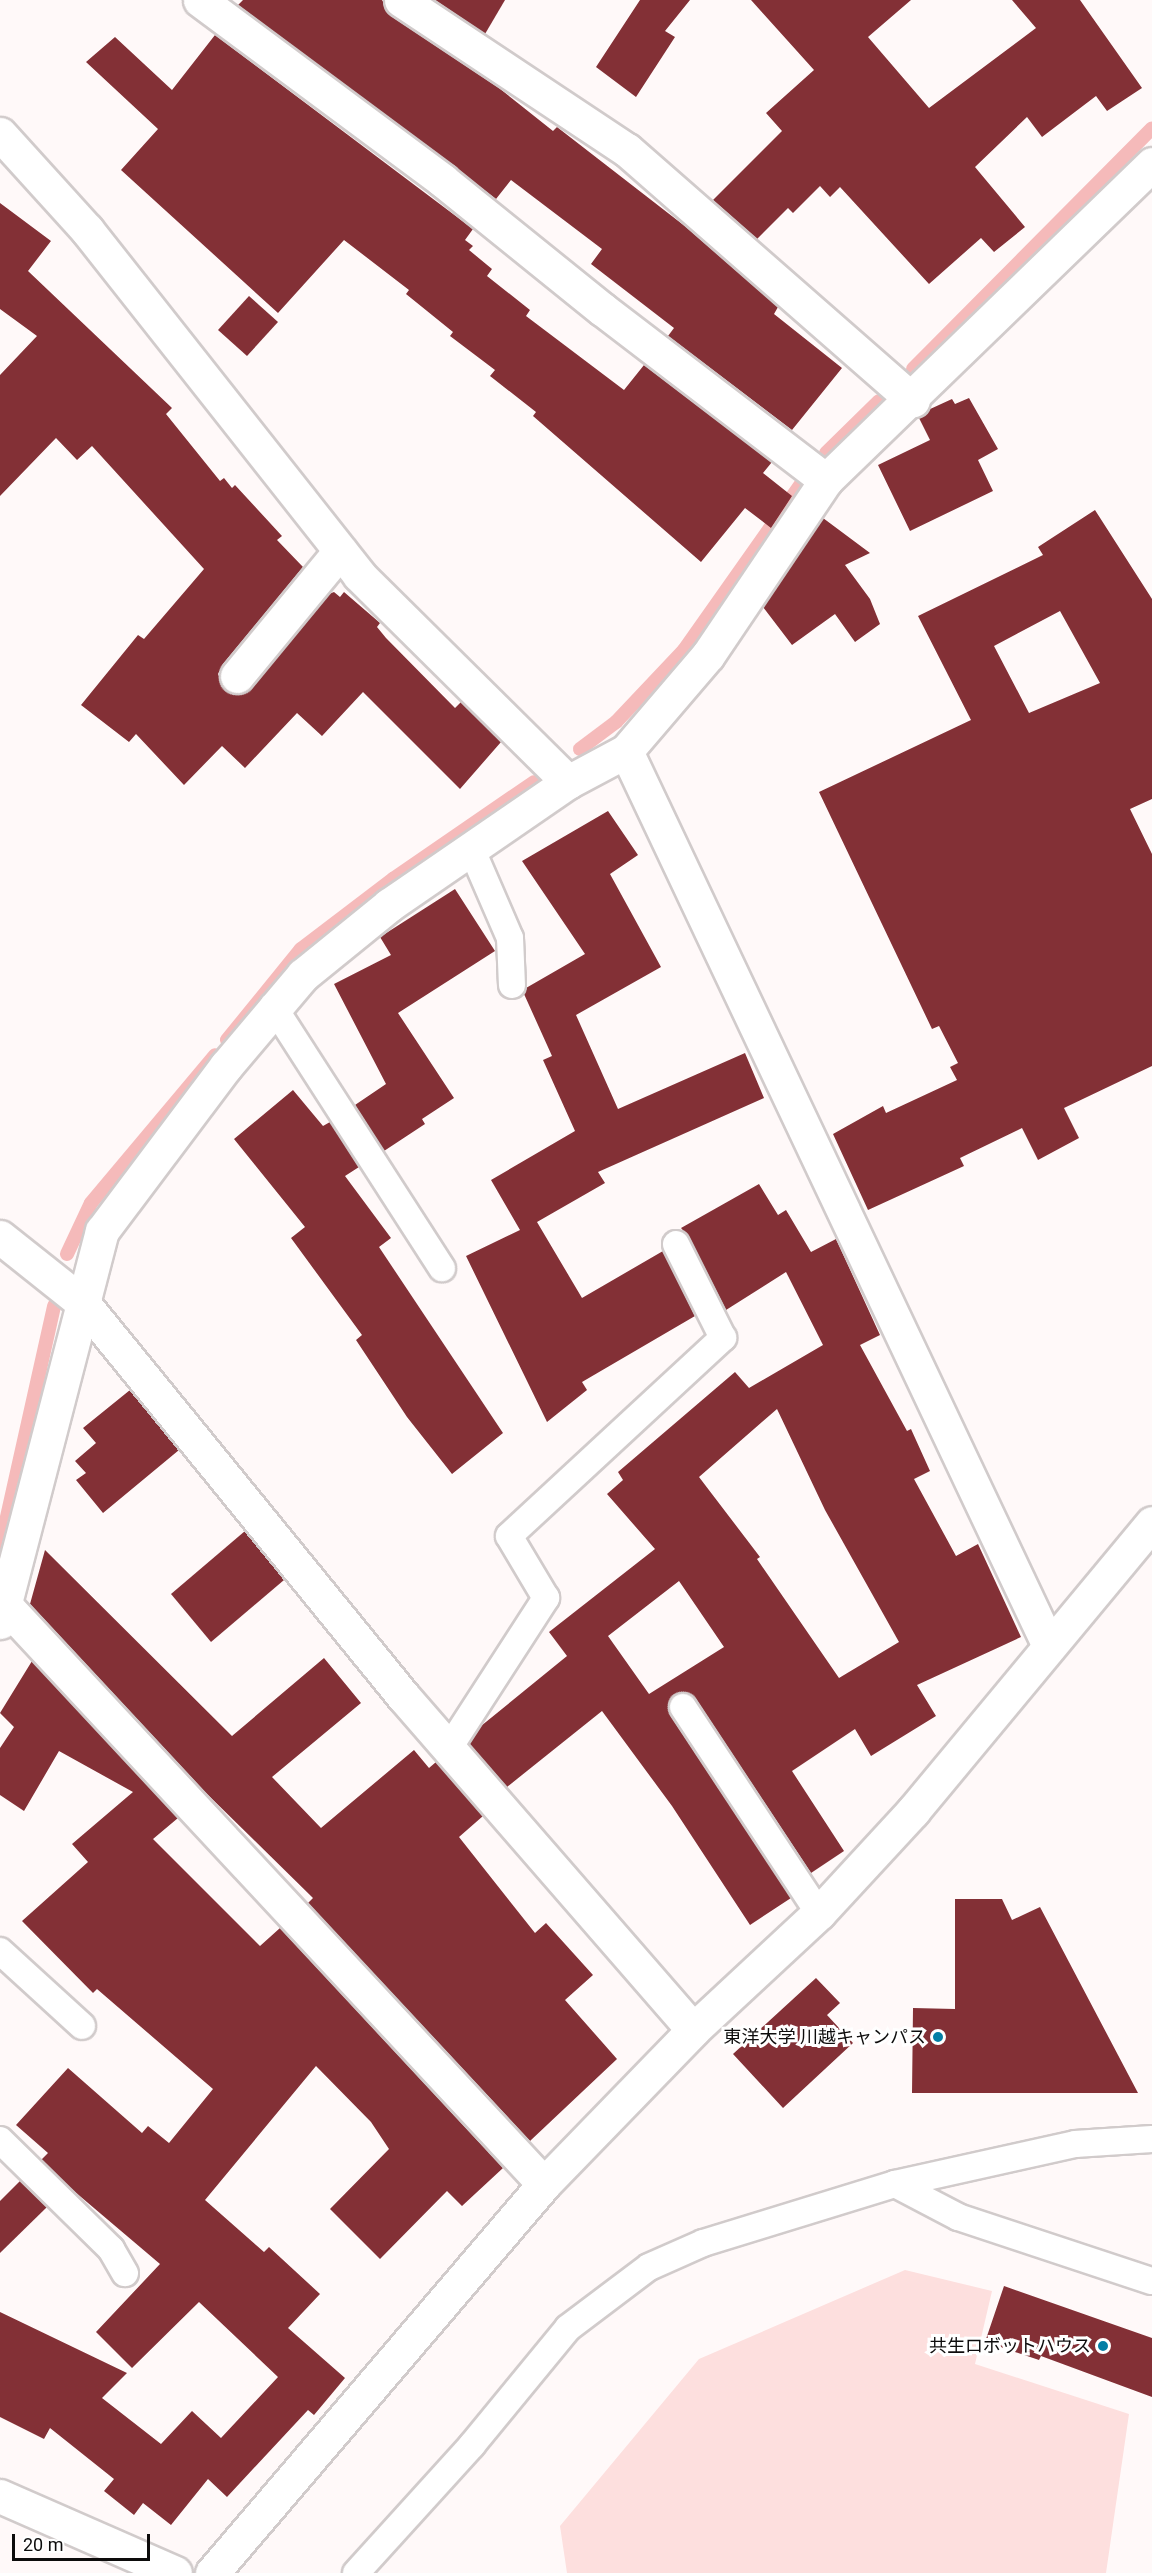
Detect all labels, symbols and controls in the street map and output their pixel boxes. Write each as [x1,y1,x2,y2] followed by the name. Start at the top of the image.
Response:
[724,2026,926,2048] place label: 東洋大学 川越キャンパス
[931,2030,945,2044] marker: 東洋大学 川越キャンパス
[929,2335,1091,2357] place label: 共生ロボットハウス
[1096,2339,1110,2353] marker: 共生ロボットハウス
[15,2522,153,2560] scale bar
[23,2534,63,2555] text: 20 m

